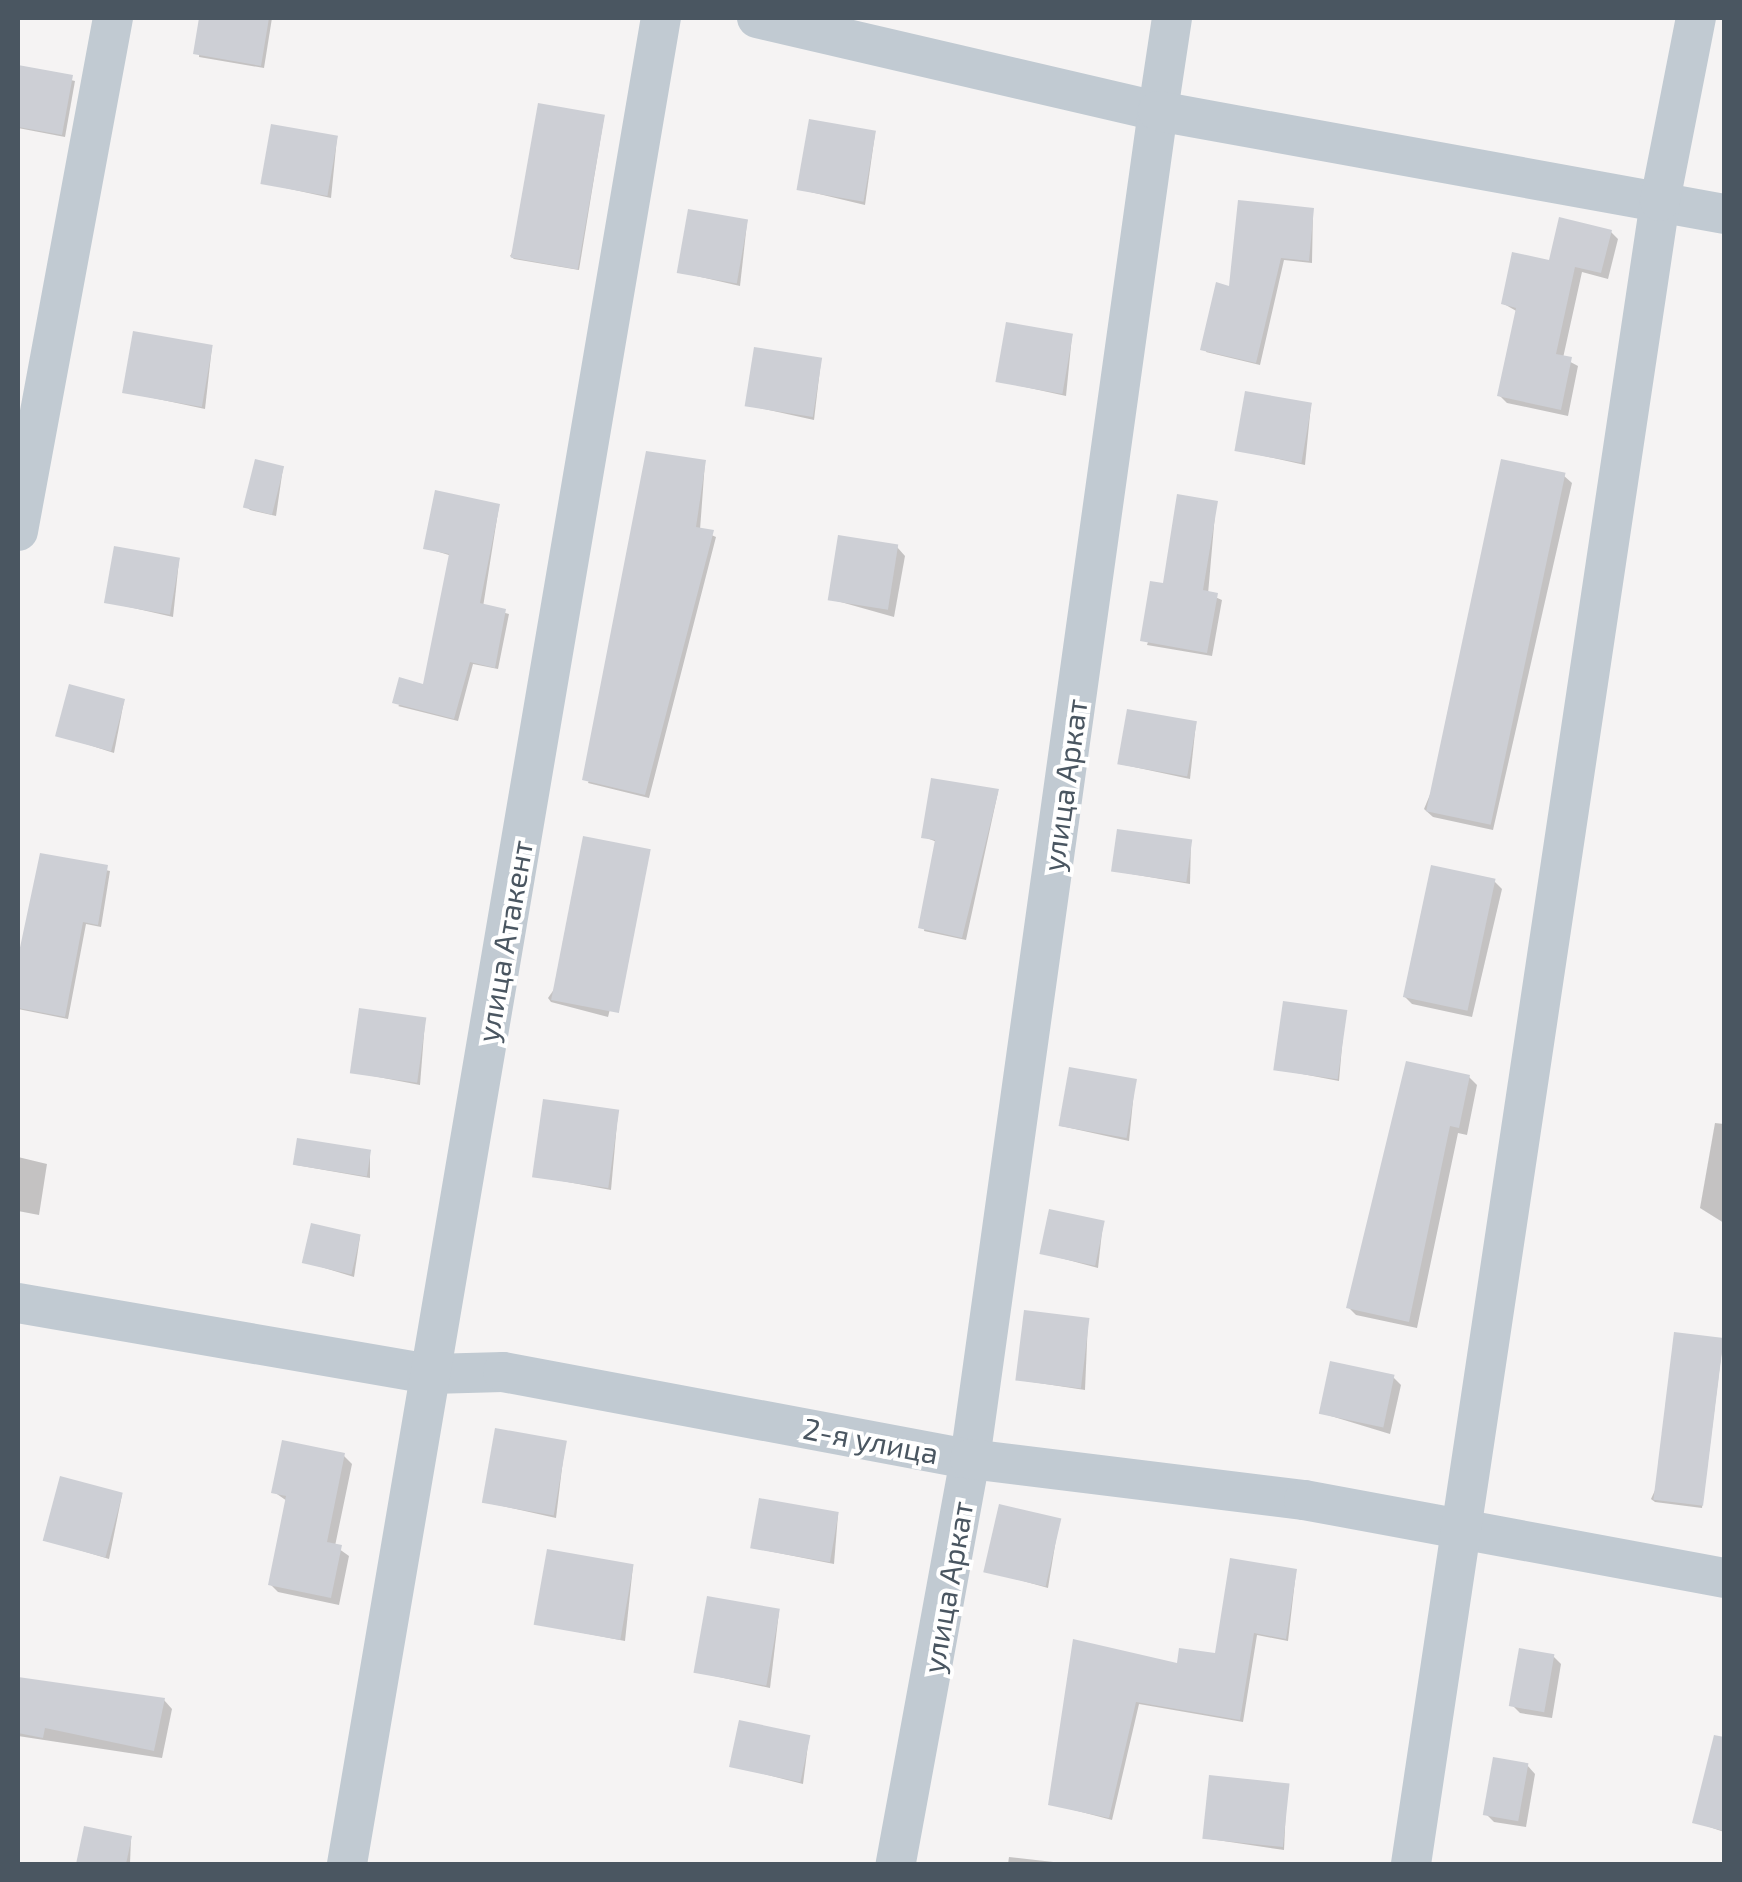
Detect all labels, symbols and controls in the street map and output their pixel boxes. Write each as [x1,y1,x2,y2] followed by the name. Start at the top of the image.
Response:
[1034,696,1094,874] street label: улица Аркат
[468,837,540,1045] street label: улица Атакент
[800,1409,942,1471] street label: 2-я улица
[914,1498,980,1676] street label: улица Аркат

